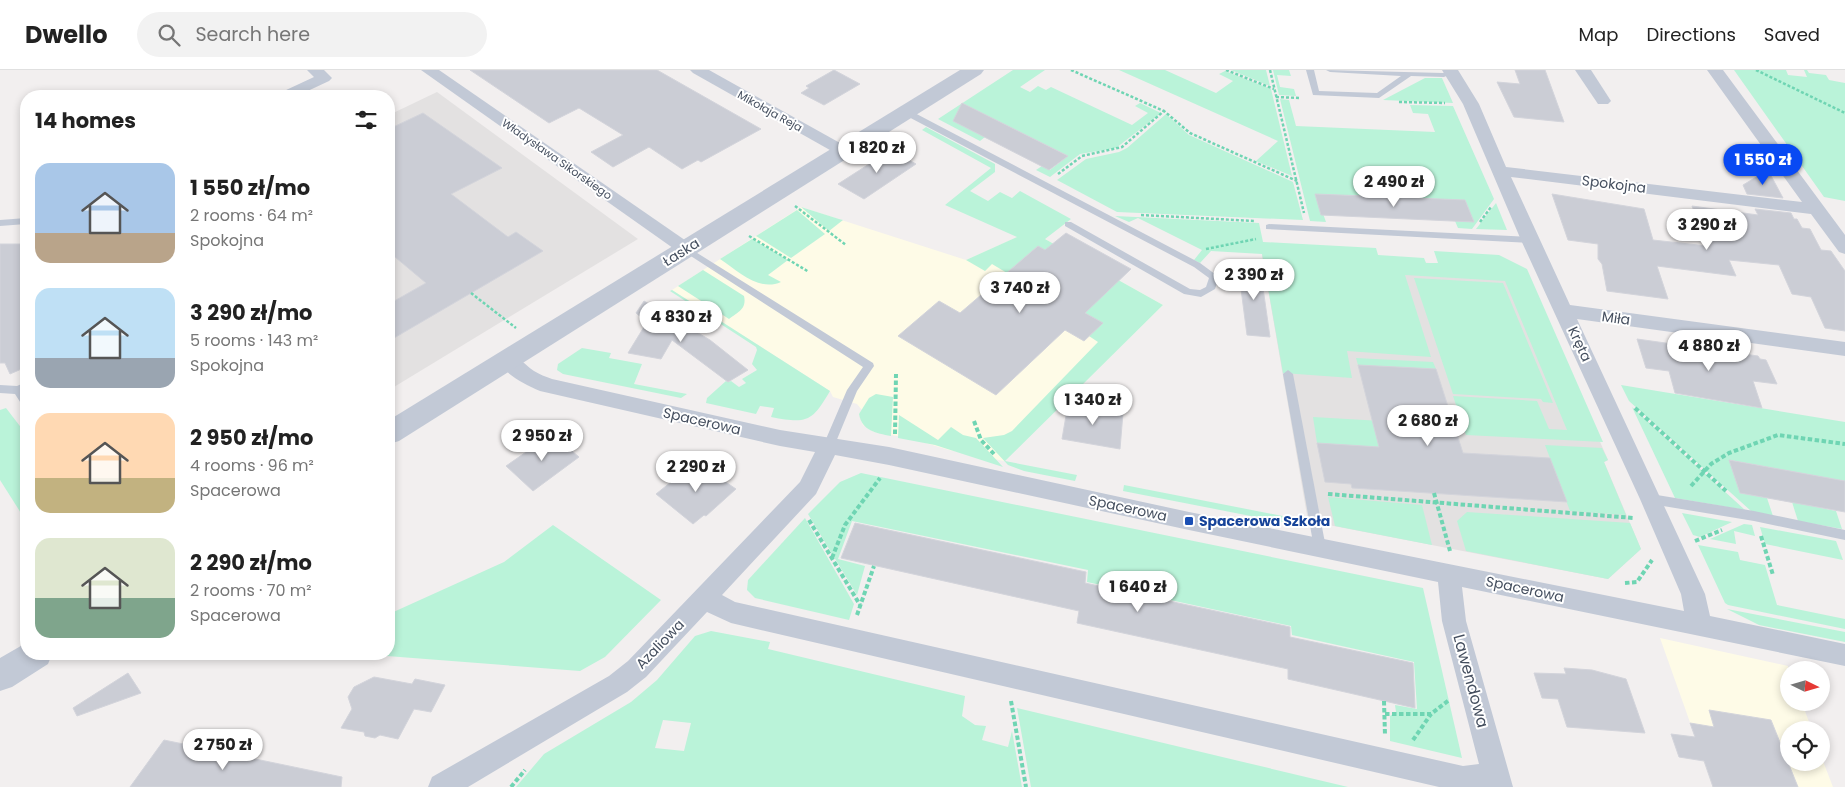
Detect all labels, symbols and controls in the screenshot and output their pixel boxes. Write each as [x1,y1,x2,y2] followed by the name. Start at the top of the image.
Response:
[137,12,487,57] search box
[25,18,107,51] text: Dwello
[155,21,183,49] icon: search
[195,21,310,48] text: Search here
[1579,22,1618,47] text: Map
[1646,22,1736,47] text: Directions
[1764,22,1820,47] text: Saved
[735,87,805,135] street label: Mikołaja Reja
[35,106,136,135] text: 14 homes
[352,106,380,134] icon: filters
[499,115,615,203] street label: Władysława Sikorskiego
[825,132,929,174] pin: 1 820 zł
[849,136,905,159] text: 1 820 zł
[1711,144,1815,186] pin: 1 550 zł
[1734,148,1792,171] text: 1 550 zł
[1342,166,1446,208] pin: 2 490 zł
[1364,170,1424,193] text: 2 490 zł
[1581,170,1647,198] street label: Spokojna
[190,173,310,202] text: 1 550 zł/mo
[75,183,135,243] icon: home
[190,204,313,227] text: 2 rooms · 64 m²
[1655,208,1759,251] pin: 3 290 zł
[1678,213,1736,236] text: 3 290 zł
[190,229,264,252] text: Spokojna
[659,233,703,271] street label: Łaska
[1202,258,1306,301] pin: 2 390 zł
[1225,263,1283,286] text: 2 390 zł
[968,272,1072,314] pin: 3 740 zł
[990,276,1050,299] text: 3 740 zł
[190,298,313,327] text: 3 290 zł/mo
[629,300,733,343] pin: 4 830 zł
[650,305,712,328] text: 4 830 zł
[1601,306,1631,330] street label: Miła
[75,308,135,368] icon: home
[1563,323,1597,365] street label: Kręta
[190,329,318,352] text: 5 rooms · 143 m²
[1657,330,1761,372] pin: 4 880 zł
[1678,334,1740,357] text: 4 880 zł
[190,354,264,377] text: Spokojna
[1041,384,1145,426] pin: 1 340 zł
[1065,388,1121,411] text: 1 340 zł
[661,402,743,440] street label: Spacerowa
[1376,404,1480,447] pin: 2 680 zł
[1398,409,1458,432] text: 2 680 zł
[490,420,594,462] pin: 2 950 zł
[190,423,313,452] text: 2 950 zł/mo
[512,424,572,447] text: 2 950 zł
[75,433,135,493] icon: home
[644,450,748,493] pin: 2 290 zł
[190,454,314,477] text: 4 rooms · 96 m²
[667,455,725,478] text: 2 290 zł
[190,479,281,502] text: Spacerowa
[1087,490,1169,526] street label: Spacerowa
[1199,511,1330,531] place label: Spacerowa Szkoła
[1183,515,1195,527] marker: Spacerowa Szkoła
[190,548,312,577] text: 2 290 zł/mo
[75,558,135,618] icon: home
[1086,570,1190,613] pin: 1 640 zł
[1484,571,1566,607] street label: Spacerowa
[1109,575,1167,598] text: 1 640 zł
[190,579,312,602] text: 2 rooms · 70 m²
[190,604,281,627] text: Spacerowa
[631,615,689,673] street label: Azaliowa
[1447,632,1495,730] street label: Lawendowa
[1780,661,1830,711] north arrow
[1780,661,1830,771] map controls
[1780,721,1830,771] button: locate
[171,728,275,771] pin: 2 750 zł
[194,733,252,756] text: 2 750 zł

